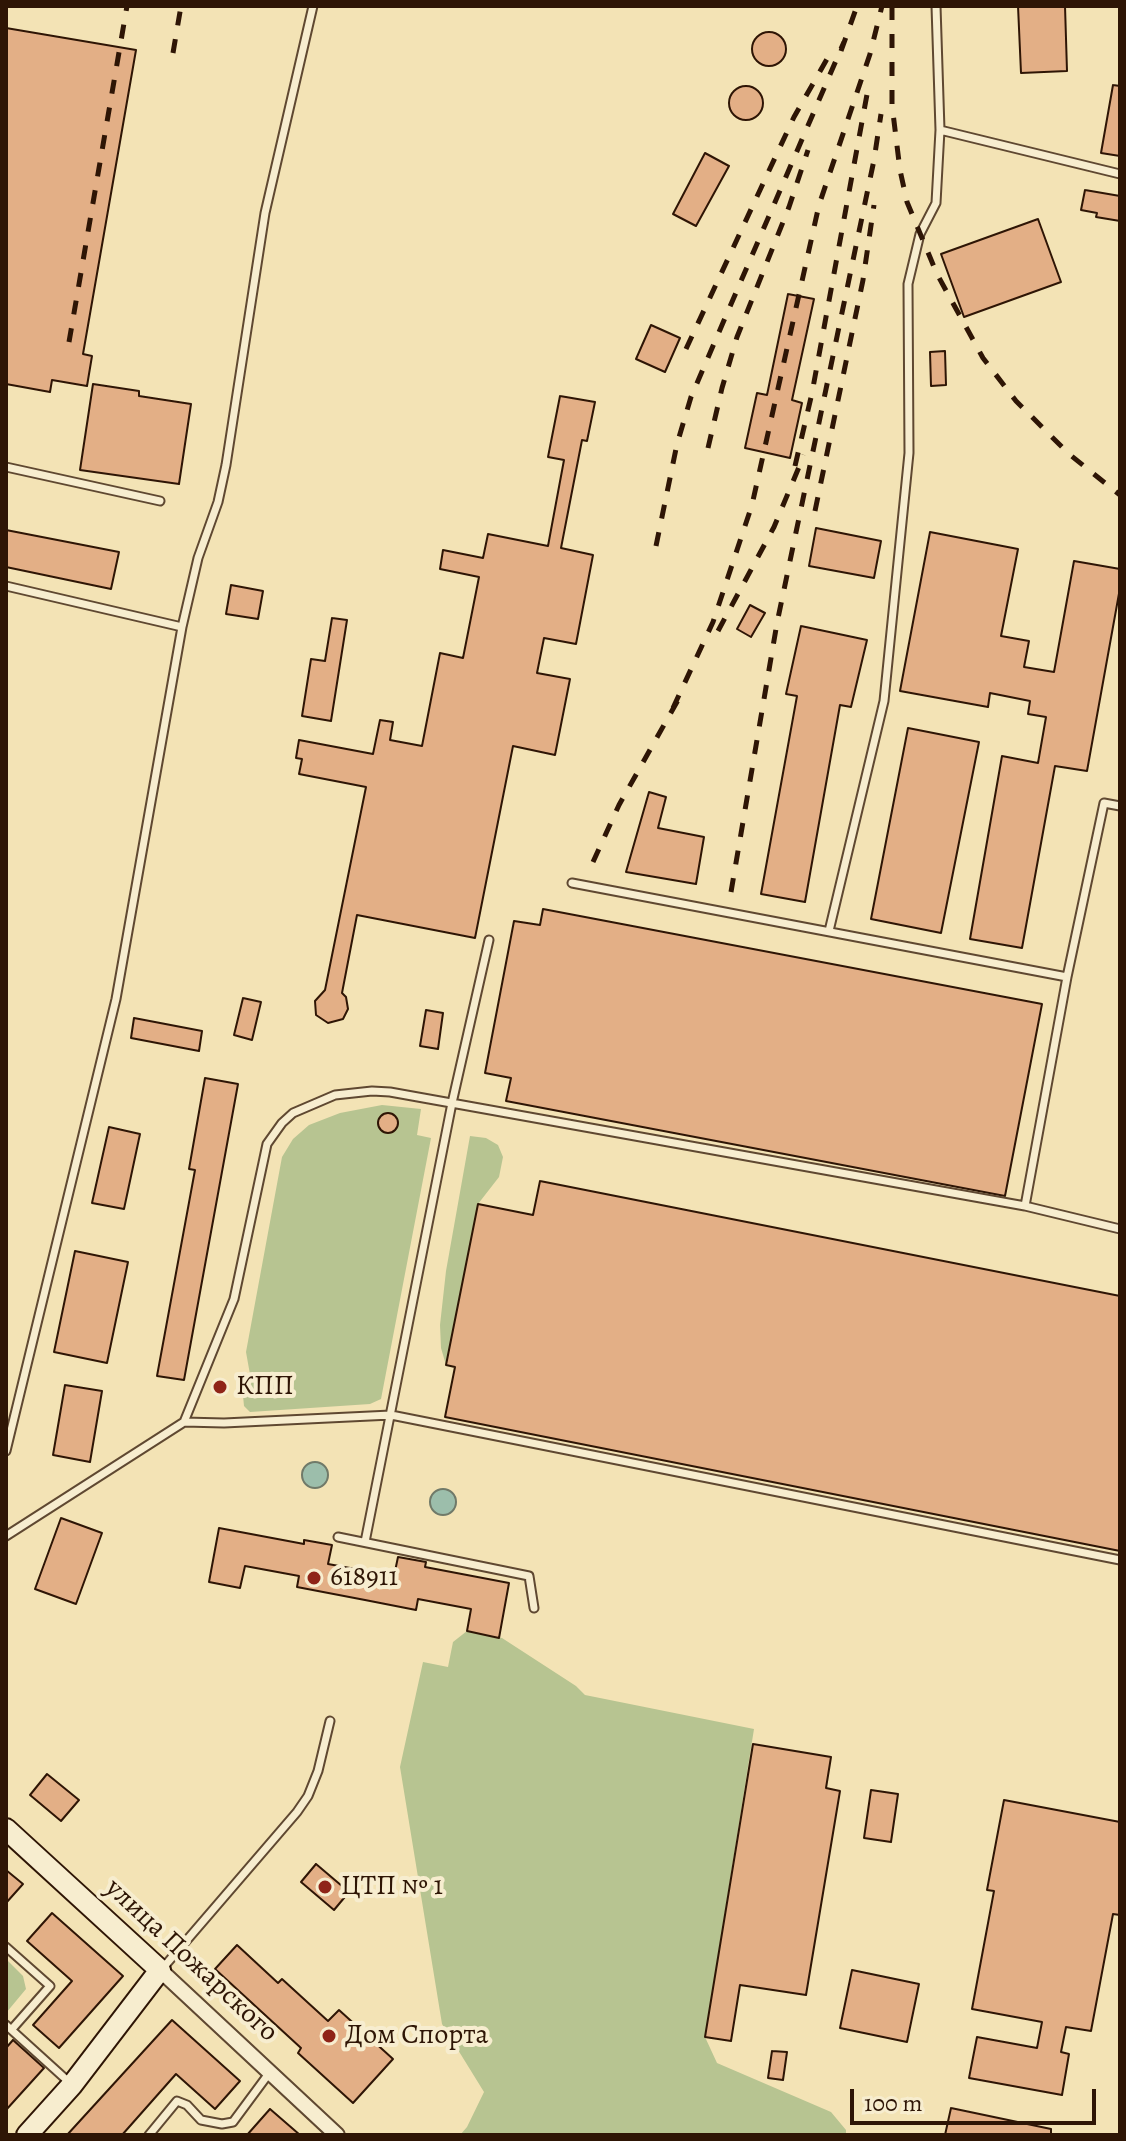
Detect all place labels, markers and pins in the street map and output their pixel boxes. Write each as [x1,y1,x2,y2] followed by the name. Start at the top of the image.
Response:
[236,1370,294,1404] place label: КПП
[211,1378,229,1396] marker: КПП
[330,1561,398,1595] place label: 618911
[305,1569,323,1587] marker: 618911
[341,1870,443,1904] place label: ЦТП № 1
[316,1878,334,1896] marker: ЦТП № 1
[345,2019,488,2053] place label: Дом Спорта
[320,2027,338,2045] marker: Дом Спорта

